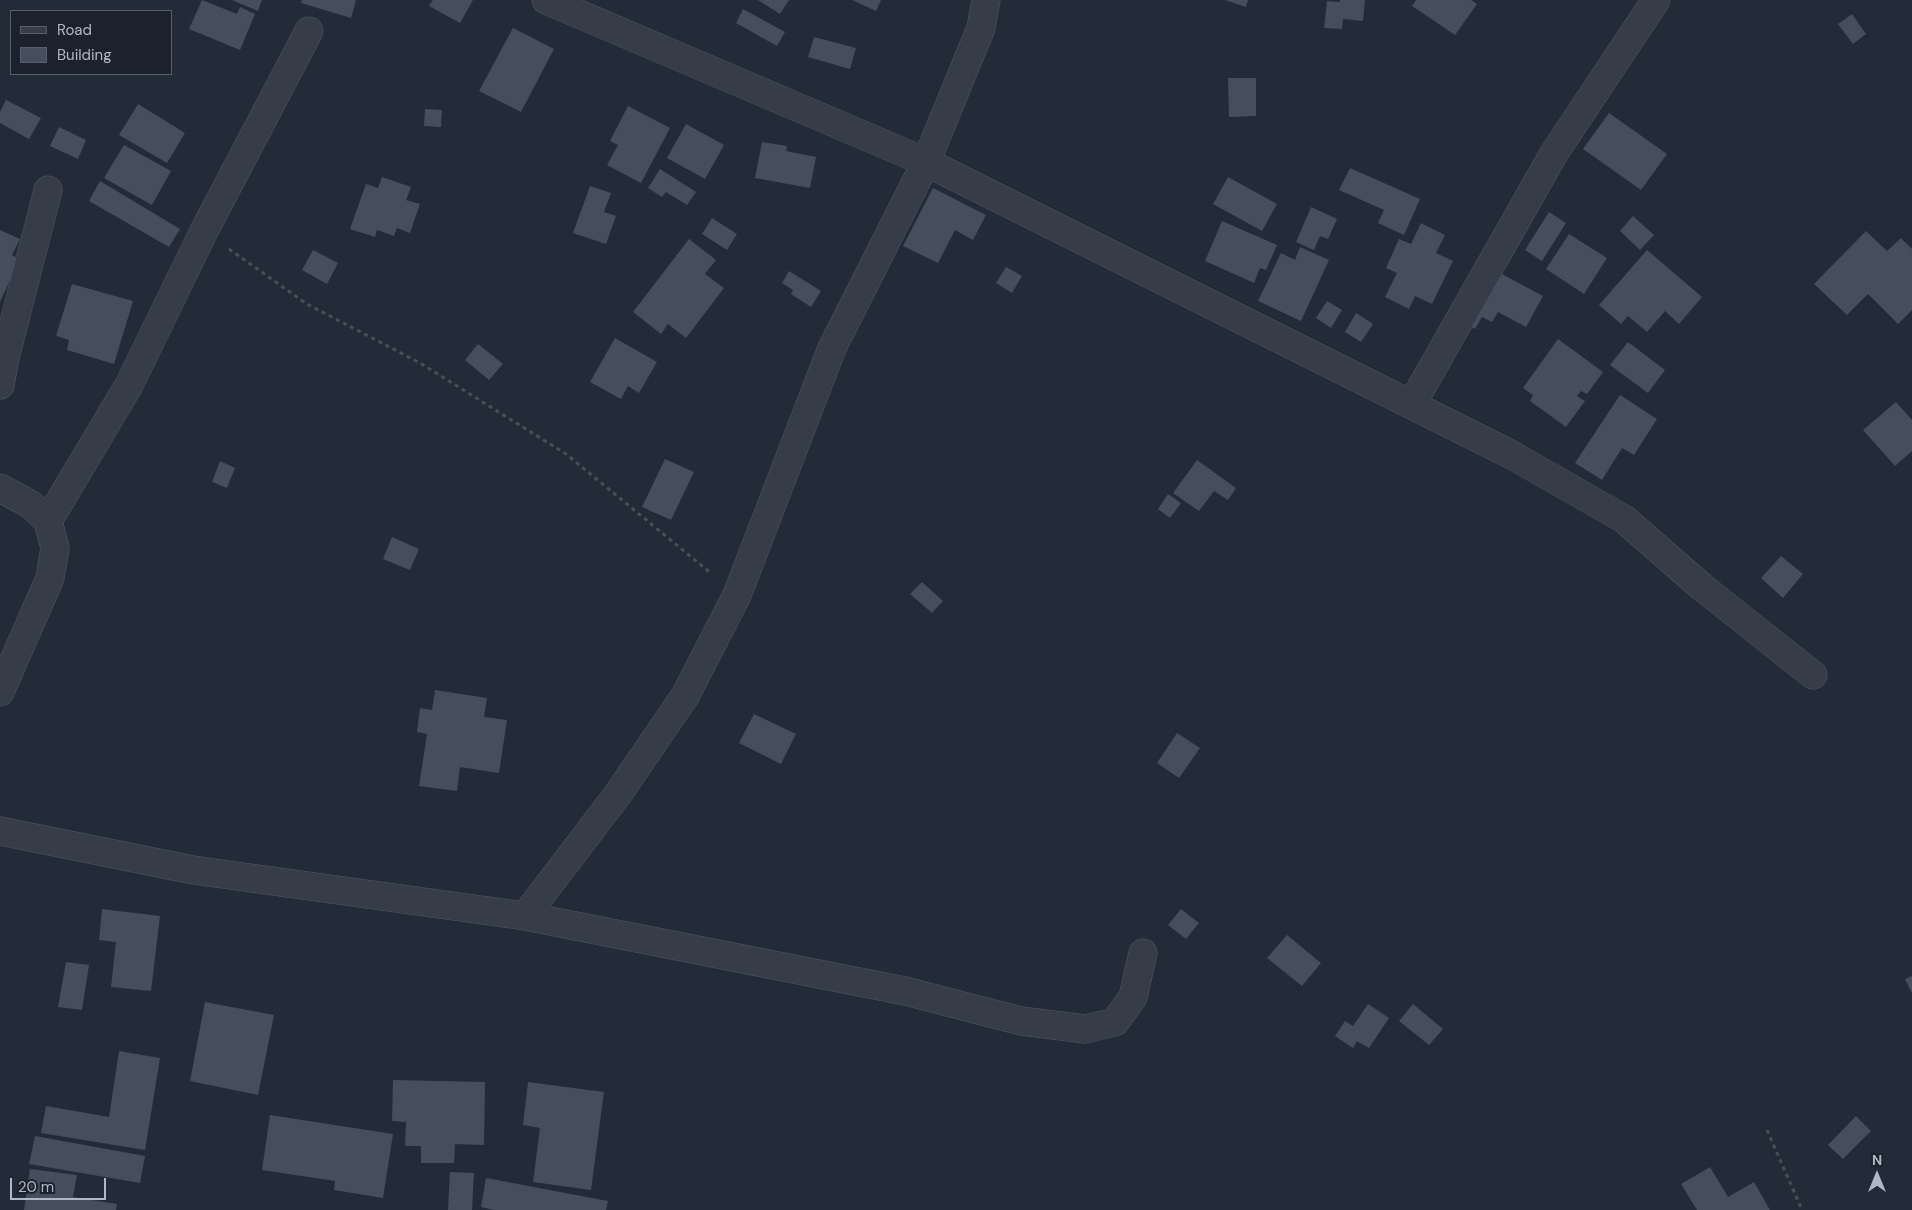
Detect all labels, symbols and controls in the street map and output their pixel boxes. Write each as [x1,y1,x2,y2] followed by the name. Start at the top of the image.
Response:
[10,10,172,75] legend
[57,20,92,40] text: Road
[57,45,112,65] text: Building
[1852,1150,1902,1200] north arrow
[1872,1151,1882,1169] text: N
[12,1168,109,1200] scale bar
[18,1177,54,1197] text: 20 m

